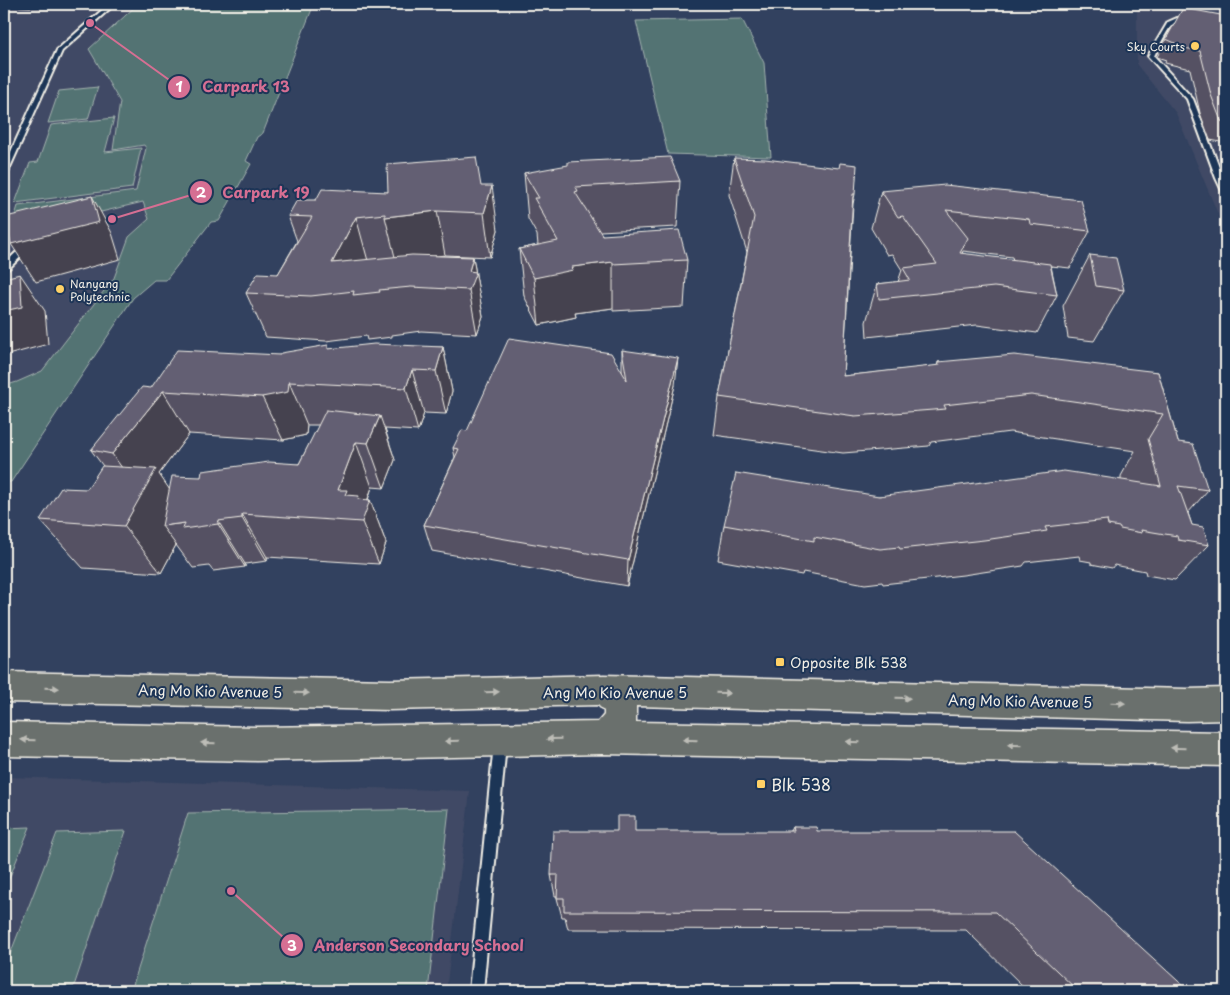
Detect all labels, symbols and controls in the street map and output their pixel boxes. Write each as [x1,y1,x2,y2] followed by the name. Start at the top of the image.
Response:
[1127,38,1185,55] place label: Sky Courts
[1189,40,1201,52] marker: Sky Courts
[167,72,299,102] callout: Carpark 13
[175,74,183,97] text: 1
[202,74,290,97] text: Carpark 13
[188,177,320,207] callout: Carpark 19
[196,180,207,203] text: 2
[222,180,310,203] text: Carpark 19
[70,275,130,305] place label: Nanyang Polytechnic
[54,283,66,295] marker: Nanyang Polytechnic
[790,652,907,673] place label: Opposite Blk 538
[774,656,786,668] marker: Opposite Blk 538
[138,679,282,703] street label: Ang Mo Kio Avenue 5
[543,682,687,703] street label: Ang Mo Kio Avenue 5
[45,684,61,692] one-way arrow
[484,688,500,696] one-way arrow
[295,689,311,697] one-way arrow
[715,689,731,697] one-way arrow
[948,689,1092,713] street label: Ang Mo Kio Avenue 5
[895,694,911,702] one-way arrow
[1110,700,1126,708] one-way arrow
[546,735,562,743] one-way arrow
[20,736,36,744] one-way arrow
[682,736,698,744] one-way arrow
[444,737,460,745] one-way arrow
[844,738,860,746] one-way arrow
[200,739,216,747] one-way arrow
[1007,741,1023,749] one-way arrow
[1169,744,1185,752] one-way arrow
[771,772,831,796] place label: Blk 538
[755,778,767,790] marker: Blk 538
[279,930,535,960] callout: Anderson Secondary School
[287,933,297,956] text: 3
[313,933,524,956] text: Anderson Secondary School

